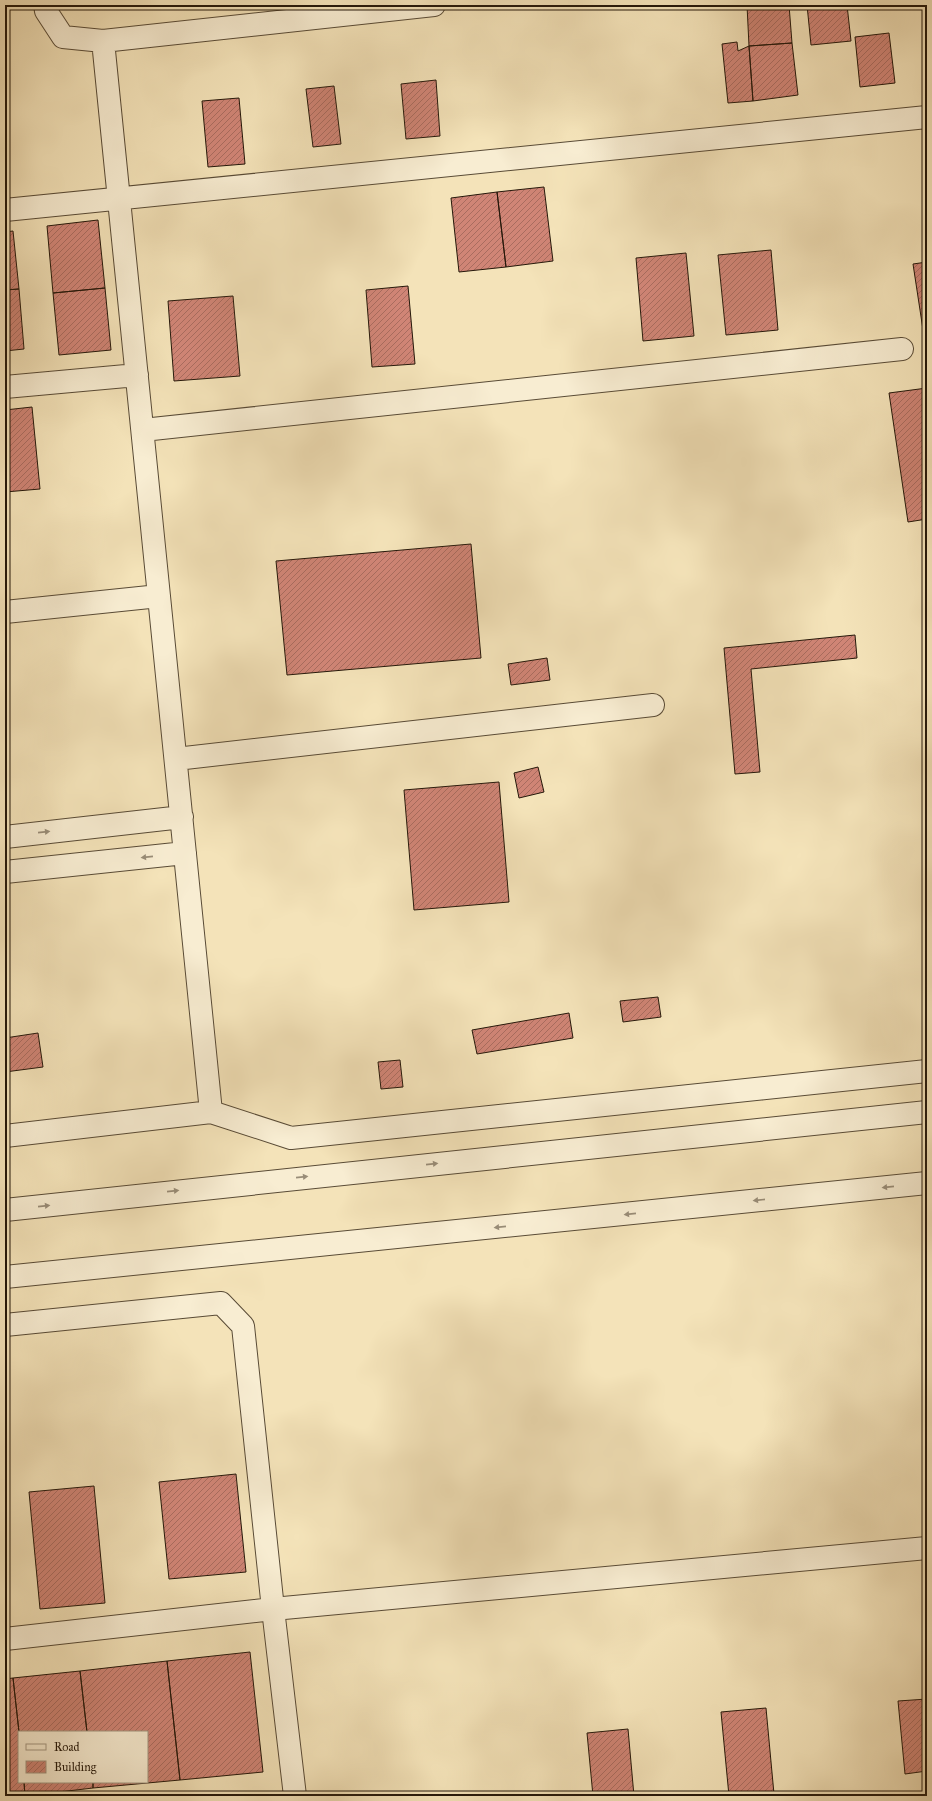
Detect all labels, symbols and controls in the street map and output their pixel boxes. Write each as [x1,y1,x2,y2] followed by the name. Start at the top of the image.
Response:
[38,829,50,836] one-way arrow
[141,854,153,860] one-way arrow
[425,1161,438,1167] one-way arrow
[296,1174,308,1181] one-way arrow
[882,1184,894,1191] one-way arrow
[167,1188,179,1194] one-way arrow
[753,1197,765,1204] one-way arrow
[38,1202,50,1209] one-way arrow
[624,1210,636,1217] one-way arrow
[494,1224,506,1230] one-way arrow
[18,1731,148,1783] legend
[54,1740,80,1754] text: Road
[54,1760,97,1775] text: Building

